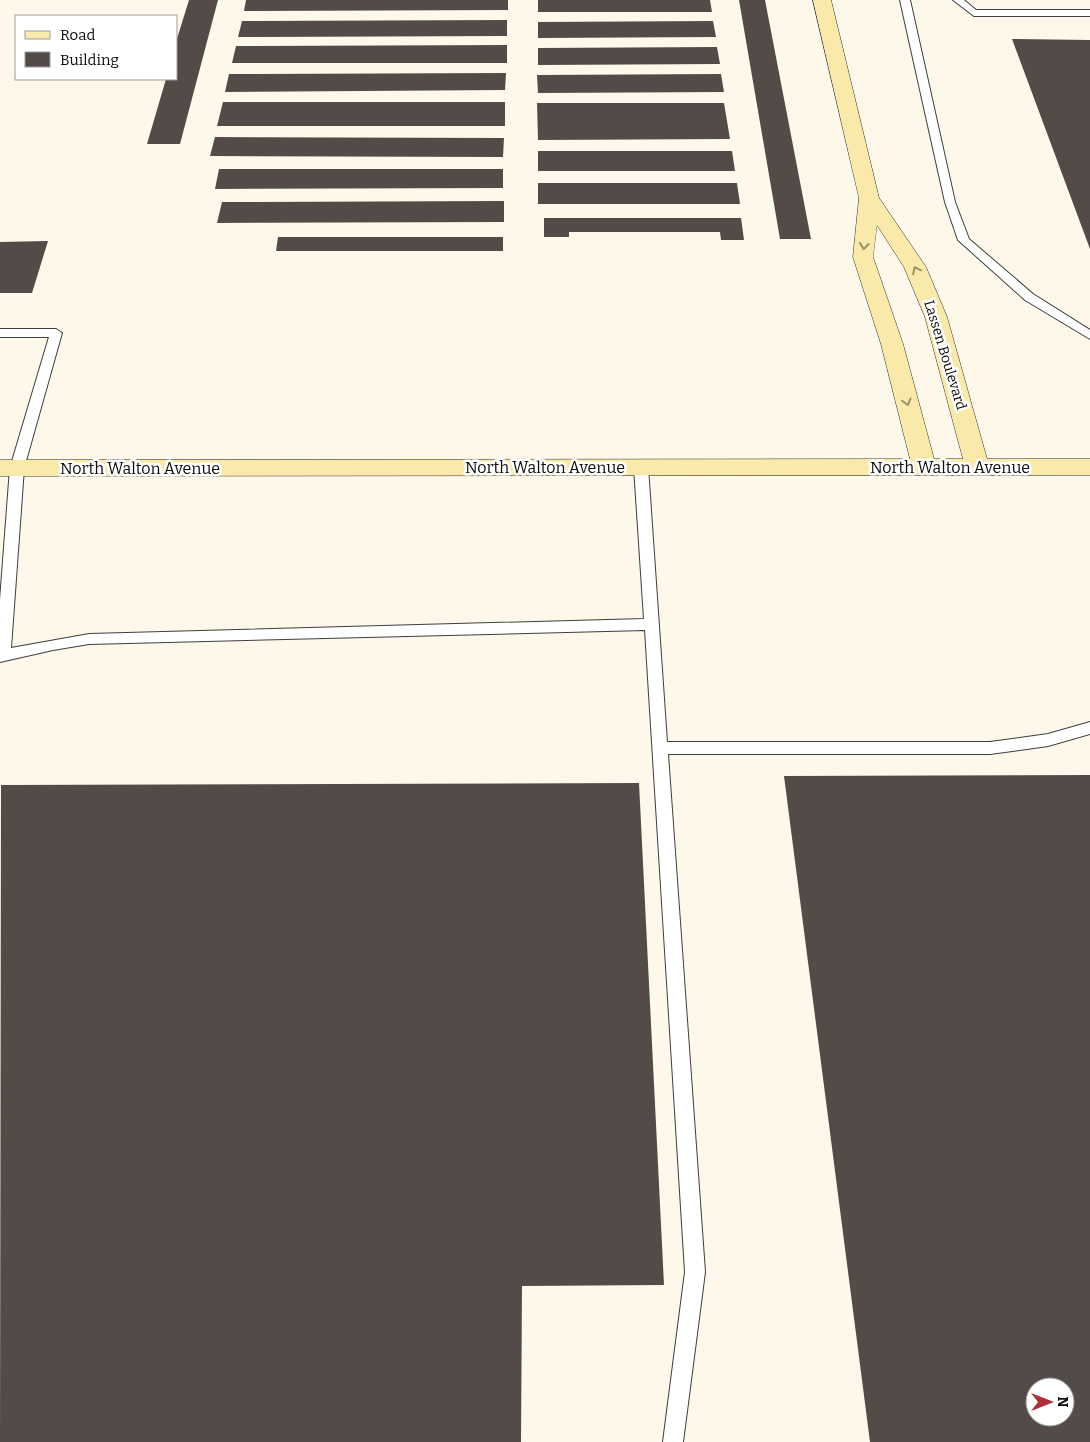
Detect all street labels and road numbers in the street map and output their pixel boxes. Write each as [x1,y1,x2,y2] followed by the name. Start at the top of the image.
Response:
[920,298,970,412] street label: Lassen Boulevard
[465,458,625,477] street label: North Walton Avenue
[870,458,1030,477] street label: North Walton Avenue
[60,459,220,478] street label: North Walton Avenue

